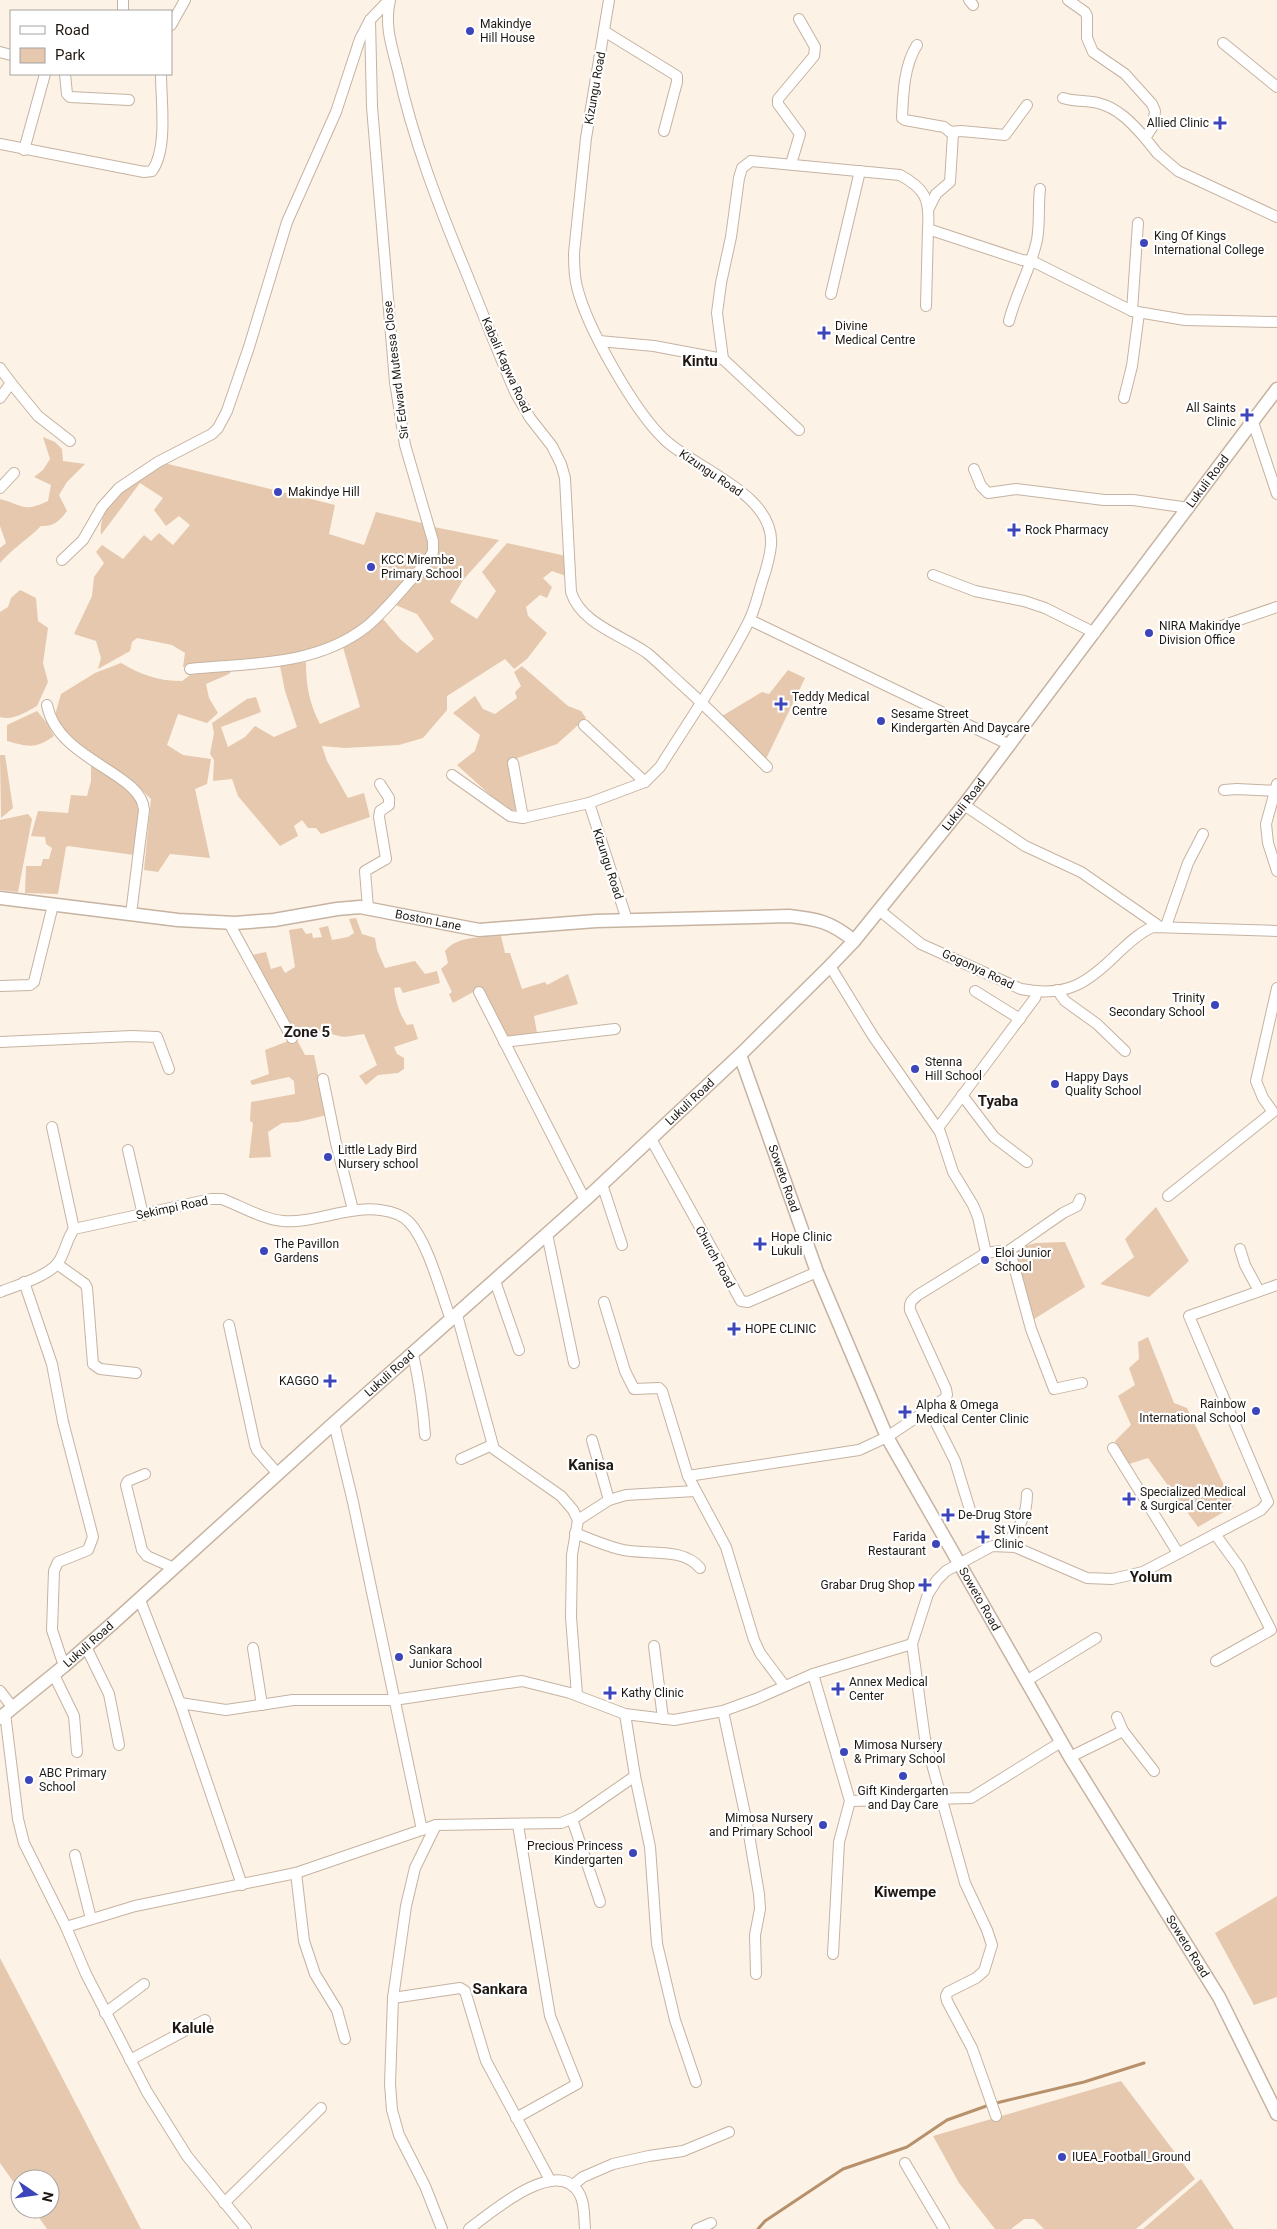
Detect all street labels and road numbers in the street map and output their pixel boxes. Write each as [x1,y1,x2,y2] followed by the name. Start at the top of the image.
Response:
[582,51,608,125] street label: Kizungu Road
[381,300,411,440] street label: Sir Edward Mutessa Close
[479,315,533,415] street label: Kabali Kagwa Road
[677,447,745,499] street label: Kizungu Road
[1183,452,1232,510] street label: Lukuli Road
[939,776,988,833] street label: Lukuli Road
[590,827,626,901] street label: Kizungu Road
[394,907,462,933] street label: Boston Lane
[940,946,1016,992] street label: Gogonya Road
[662,1076,717,1128] street label: Lukuli Road
[765,1143,802,1214] street label: Soweto Road
[135,1194,209,1222] street label: Sekimpi Road
[692,1224,738,1290] street label: Church Road
[362,1348,417,1399] street label: Lukuli Road
[956,1565,1003,1633] street label: Soweto Road
[61,1619,116,1670] street label: Lukuli Road
[1163,1913,1212,1980] street label: Soweto Road

